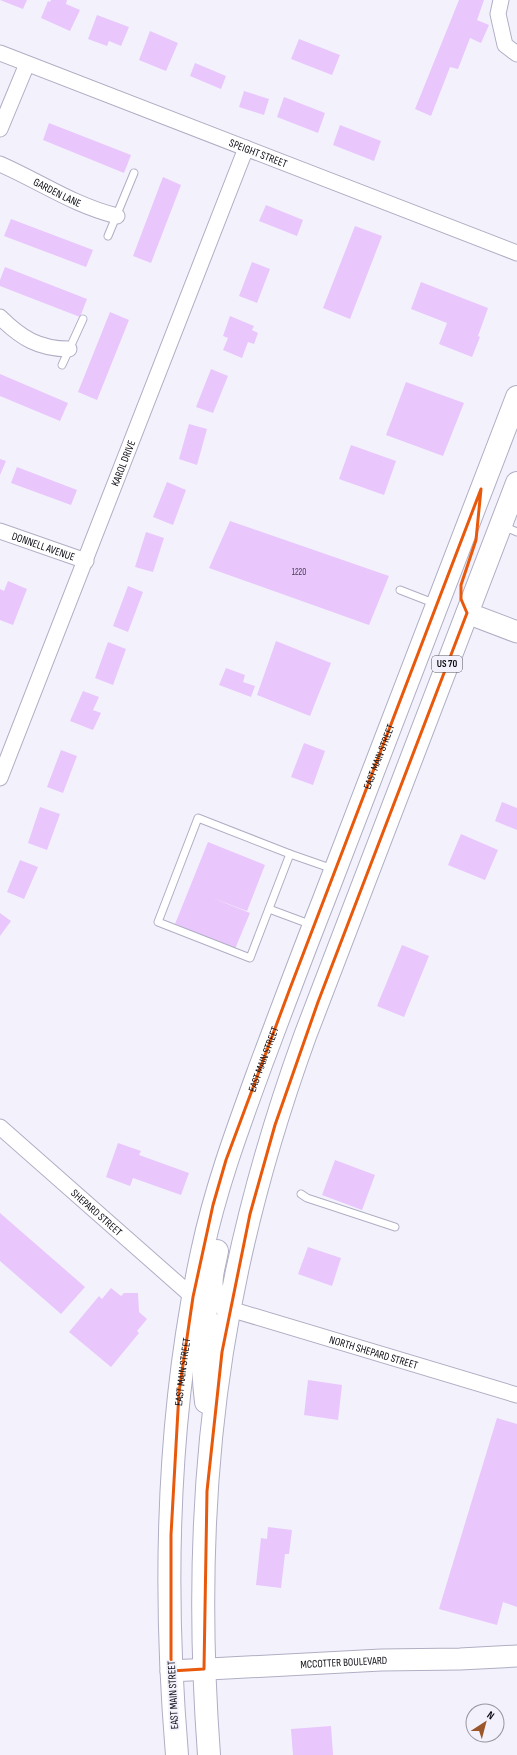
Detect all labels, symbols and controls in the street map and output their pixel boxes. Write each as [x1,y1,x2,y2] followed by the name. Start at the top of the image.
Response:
[227,136,290,170] street label: SPEIGHT STREET
[31,175,83,210] street label: GARDEN LANE
[108,438,138,488] street label: KAROL DRIVE
[10,529,77,563] street label: DONNELL AVENUE
[292,567,306,578] house number: 1220
[432,656,462,672] road number: US 70
[360,722,397,791] street label: EAST MAIN STREET
[245,1024,281,1094] street label: EAST MAIN STREET
[68,1186,126,1239] street label: SHEPARD STREET
[328,1333,420,1372] street label: NORTH SHEPARD STREET
[172,1336,193,1406] street label: EAST MAIN STREET
[300,1653,387,1671] street label: MCCOTTER BOULEVARD
[165,1660,181,1730] street label: EAST MAIN STREET
[465,1703,505,1743] north arrow
[484,1708,497,1722] text: N

